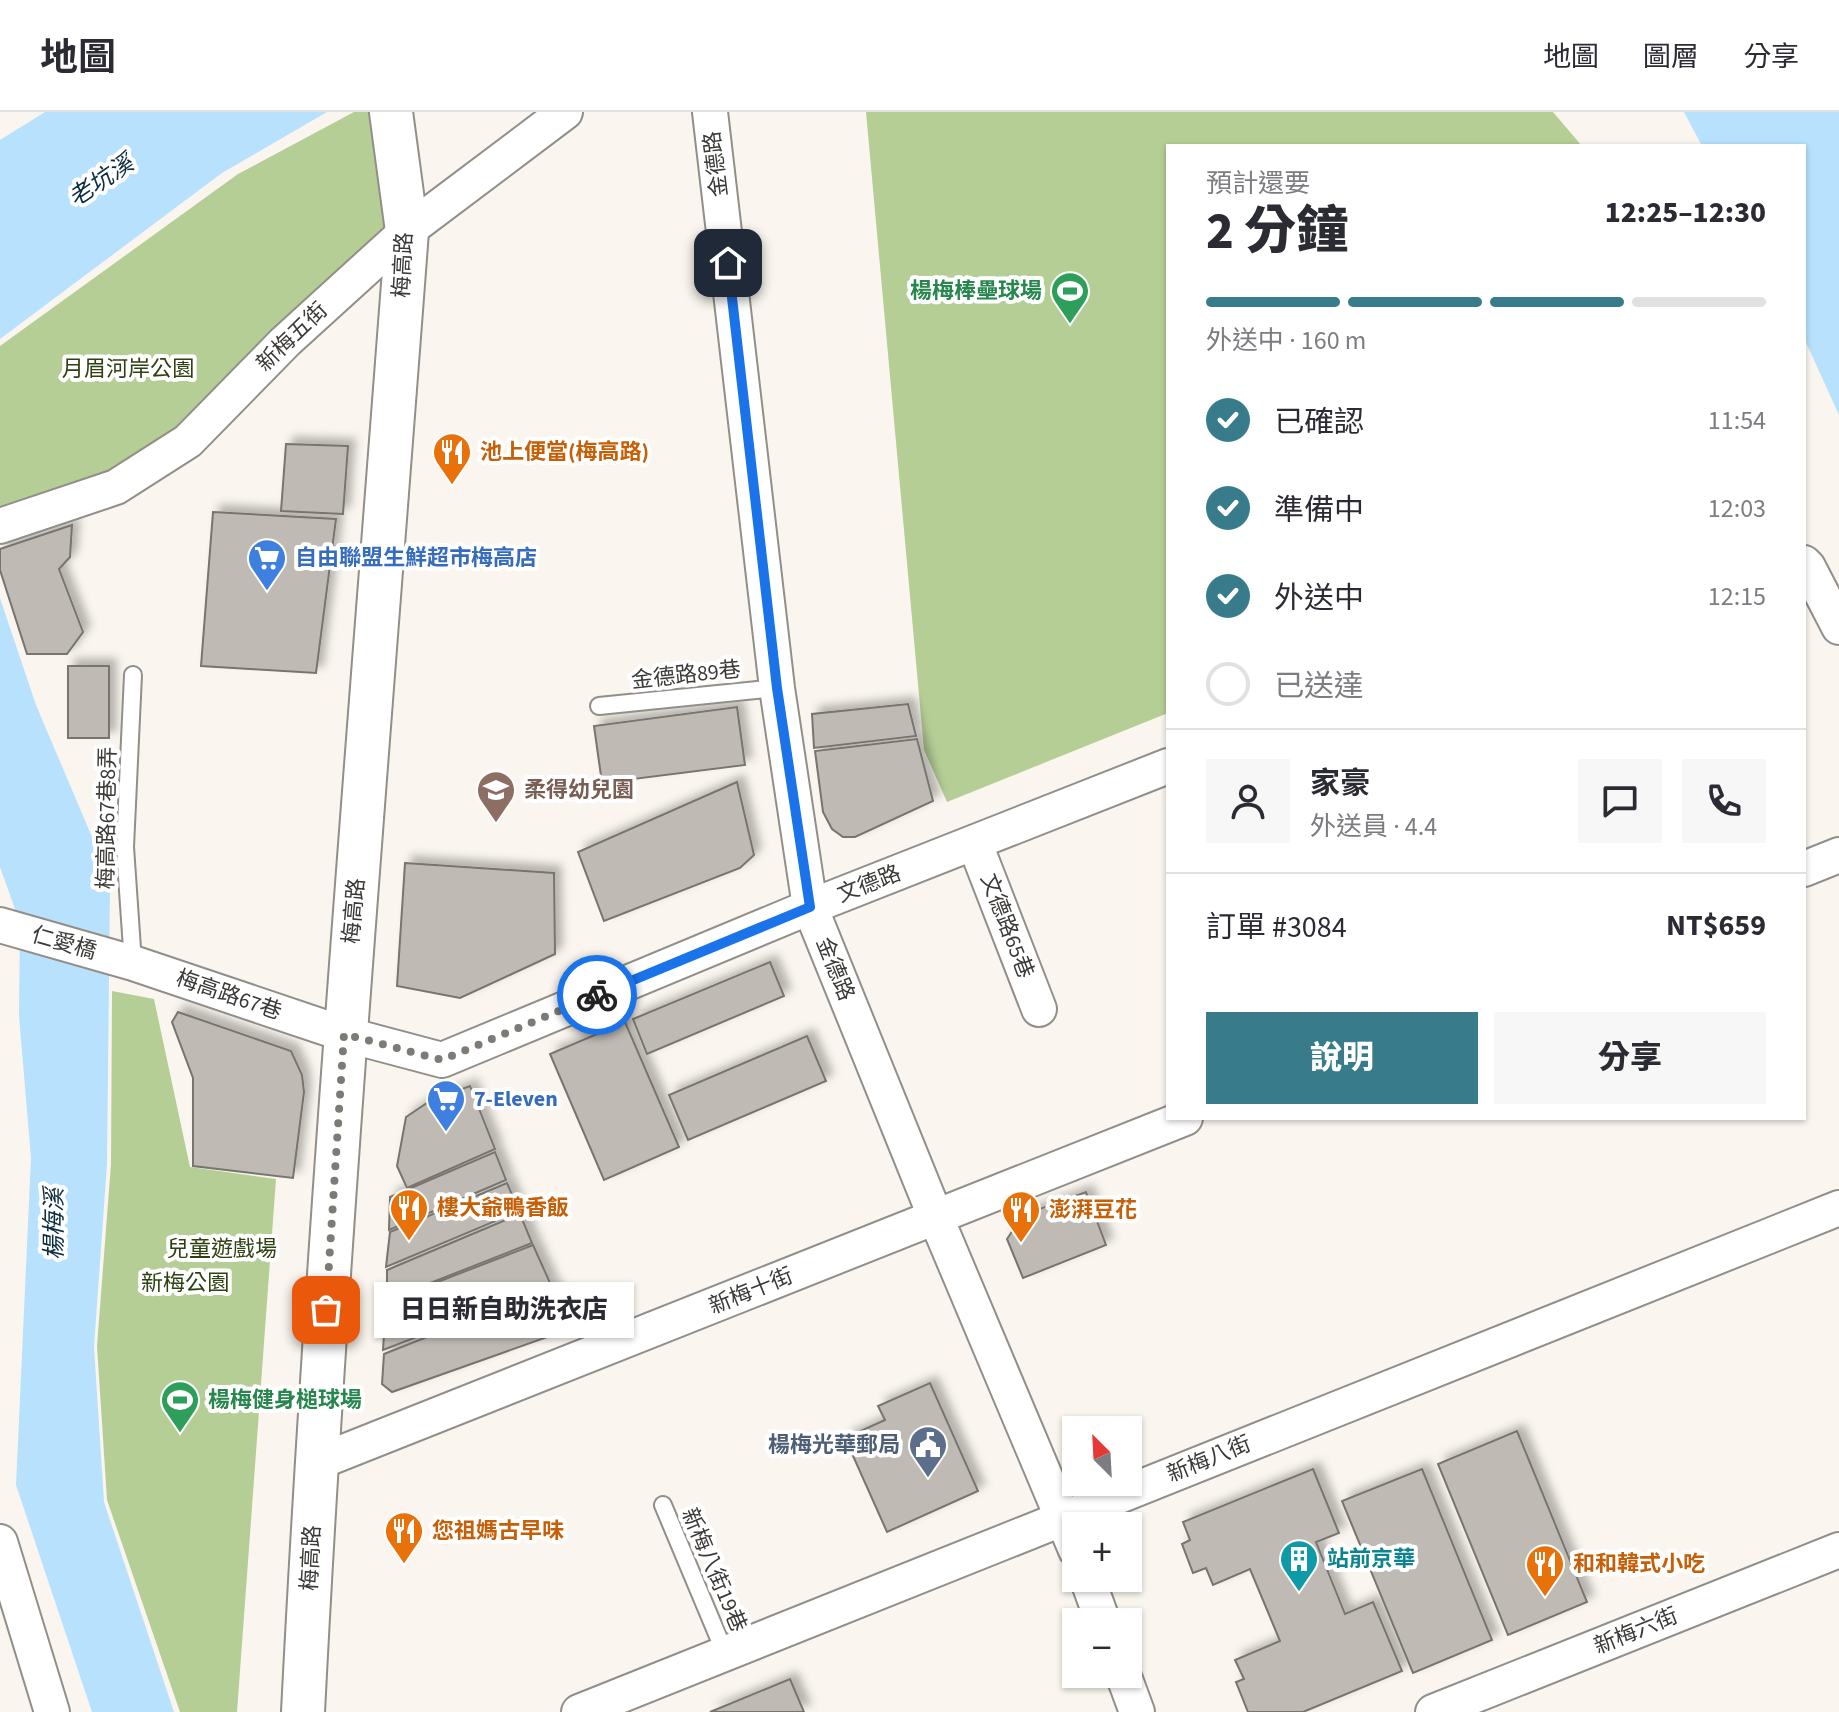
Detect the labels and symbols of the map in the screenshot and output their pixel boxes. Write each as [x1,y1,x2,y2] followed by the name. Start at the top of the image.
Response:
[696,129,736,199] street label: 金德路
[61,145,143,216] water label: 老坑溪
[694,229,762,297] pin
[385,231,421,299] street label: 梅高路
[1049,270,1091,325] sports icon: 楊梅棒壘球場
[910,275,1042,307] place label: 楊梅棒壘球場
[249,295,335,379] street label: 新梅五街
[62,353,194,385] park label: 月眉河岸公園
[431,431,473,486] restaurant icon: 池上便當(梅高路)
[480,436,649,468] place label: 池上便當(梅高路)
[246,537,288,592] supermarket icon: 自由聯盟生鮮超市梅高店
[295,542,537,574] place label: 自由聯盟生鮮超市梅高店
[630,653,742,697] street label: 金德路89巷
[90,746,124,890] street label: 梅高路67巷8弄
[475,769,517,824] school or university icon: 柔得幼兒園
[524,774,634,806] place label: 柔得幼兒園
[832,857,906,911] street label: 文德路
[972,869,1042,983] street label: 文德路65巷
[335,877,373,945] street label: 梅高路
[28,919,100,967] street label: 仁愛橋
[808,932,862,1006] street label: 金德路
[557,955,637,1035] courier
[172,962,286,1028] street label: 梅高路67巷
[425,1078,467,1133] supermarket icon: 7-Eleven
[474,1083,558,1115] place label: 7-Eleven
[37,1185,72,1260] water label: 楊梅溪
[388,1187,430,1242] restaurant icon: 樓大爺鴨香飯
[1000,1189,1042,1244] restaurant icon: 澎湃豆花
[437,1192,569,1224] place label: 樓大爺鴨香飯
[1049,1194,1137,1226] place label: 澎湃豆花
[167,1233,277,1265] park label: 兒童遊戲場
[704,1260,798,1322] street label: 新梅十街
[141,1267,229,1299] park label: 新梅公園
[292,1276,360,1344] pin
[374,1282,634,1338] callout: 日日新自助洗衣店
[159,1379,201,1434] sports icon: 楊梅健身槌球場
[208,1384,362,1416] place label: 楊梅健身槌球場
[1062,1416,1142,1496] north arrow
[907,1424,949,1479] public building icon: 楊梅光華郵局
[1162,1428,1256,1490] street label: 新梅八街
[768,1429,900,1461] place label: 楊梅光華郵局
[674,1503,754,1637] street label: 新梅八街19巷
[383,1510,425,1565] restaurant icon: 您祖媽古早味
[432,1515,564,1547] place label: 您祖媽古早味
[293,1524,329,1592] street label: 梅高路
[1278,1538,1320,1593] building icon: 站前京華
[1327,1543,1415,1575] place label: 站前京華
[1524,1543,1566,1598] restaurant icon: 和和韓式小吃
[1573,1548,1705,1580] place label: 和和韓式小吃
[1589,1600,1683,1662] street label: 新梅六街

